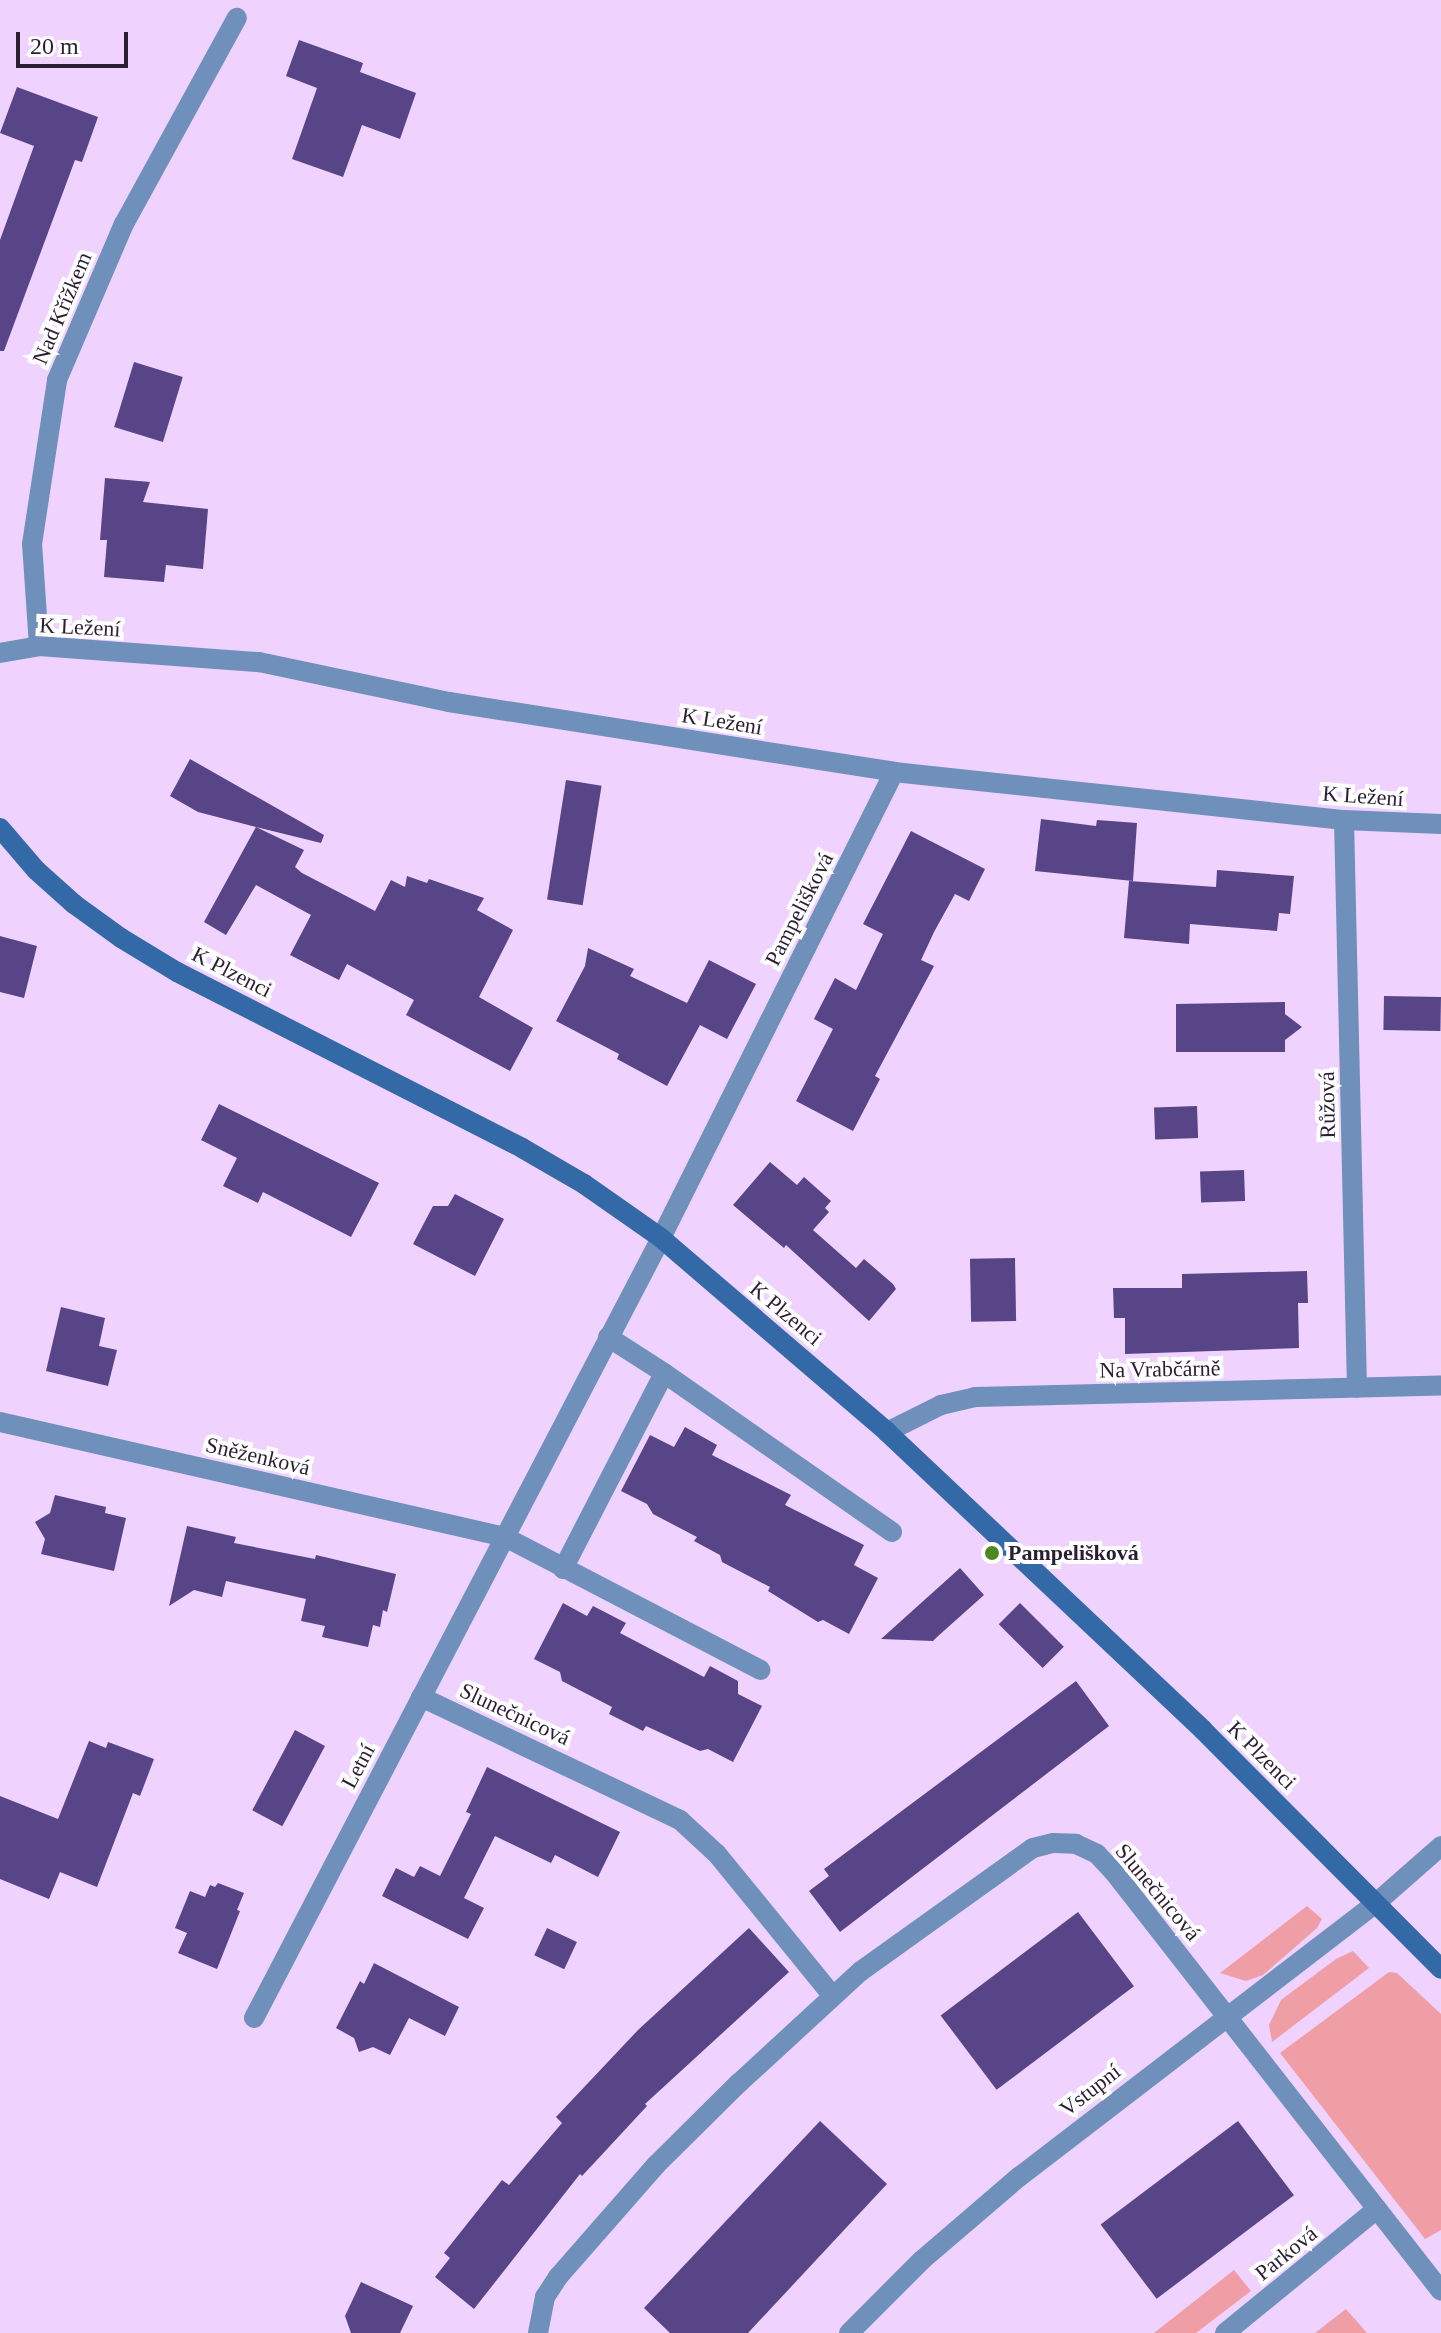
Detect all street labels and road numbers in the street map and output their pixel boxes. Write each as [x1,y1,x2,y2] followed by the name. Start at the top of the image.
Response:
[27,248,97,368] street label: Nad Křížkem
[39,612,121,642] street label: K Ležení
[680,702,764,740] street label: K Ležení
[1322,780,1404,812] street label: K Ležení
[759,848,839,970] street label: Pampelišková
[188,941,276,1003] street label: K Plzenci
[1313,1071,1341,1139] street label: Růžová
[745,1275,827,1351] street label: K Plzenci
[1099,1355,1221,1383] street label: Na Vrabčárně
[203,1431,313,1481] street label: Sněženková
[456,1677,574,1751] street label: Slunečnicová
[1222,1715,1302,1795] street label: K Plzenci
[335,1739,381,1793] street label: Letní
[1110,1838,1206,1946] street label: Slunečnicová
[1054,2058,1126,2122] street label: Vstupní
[1250,2220,1322,2286] street label: Parková

